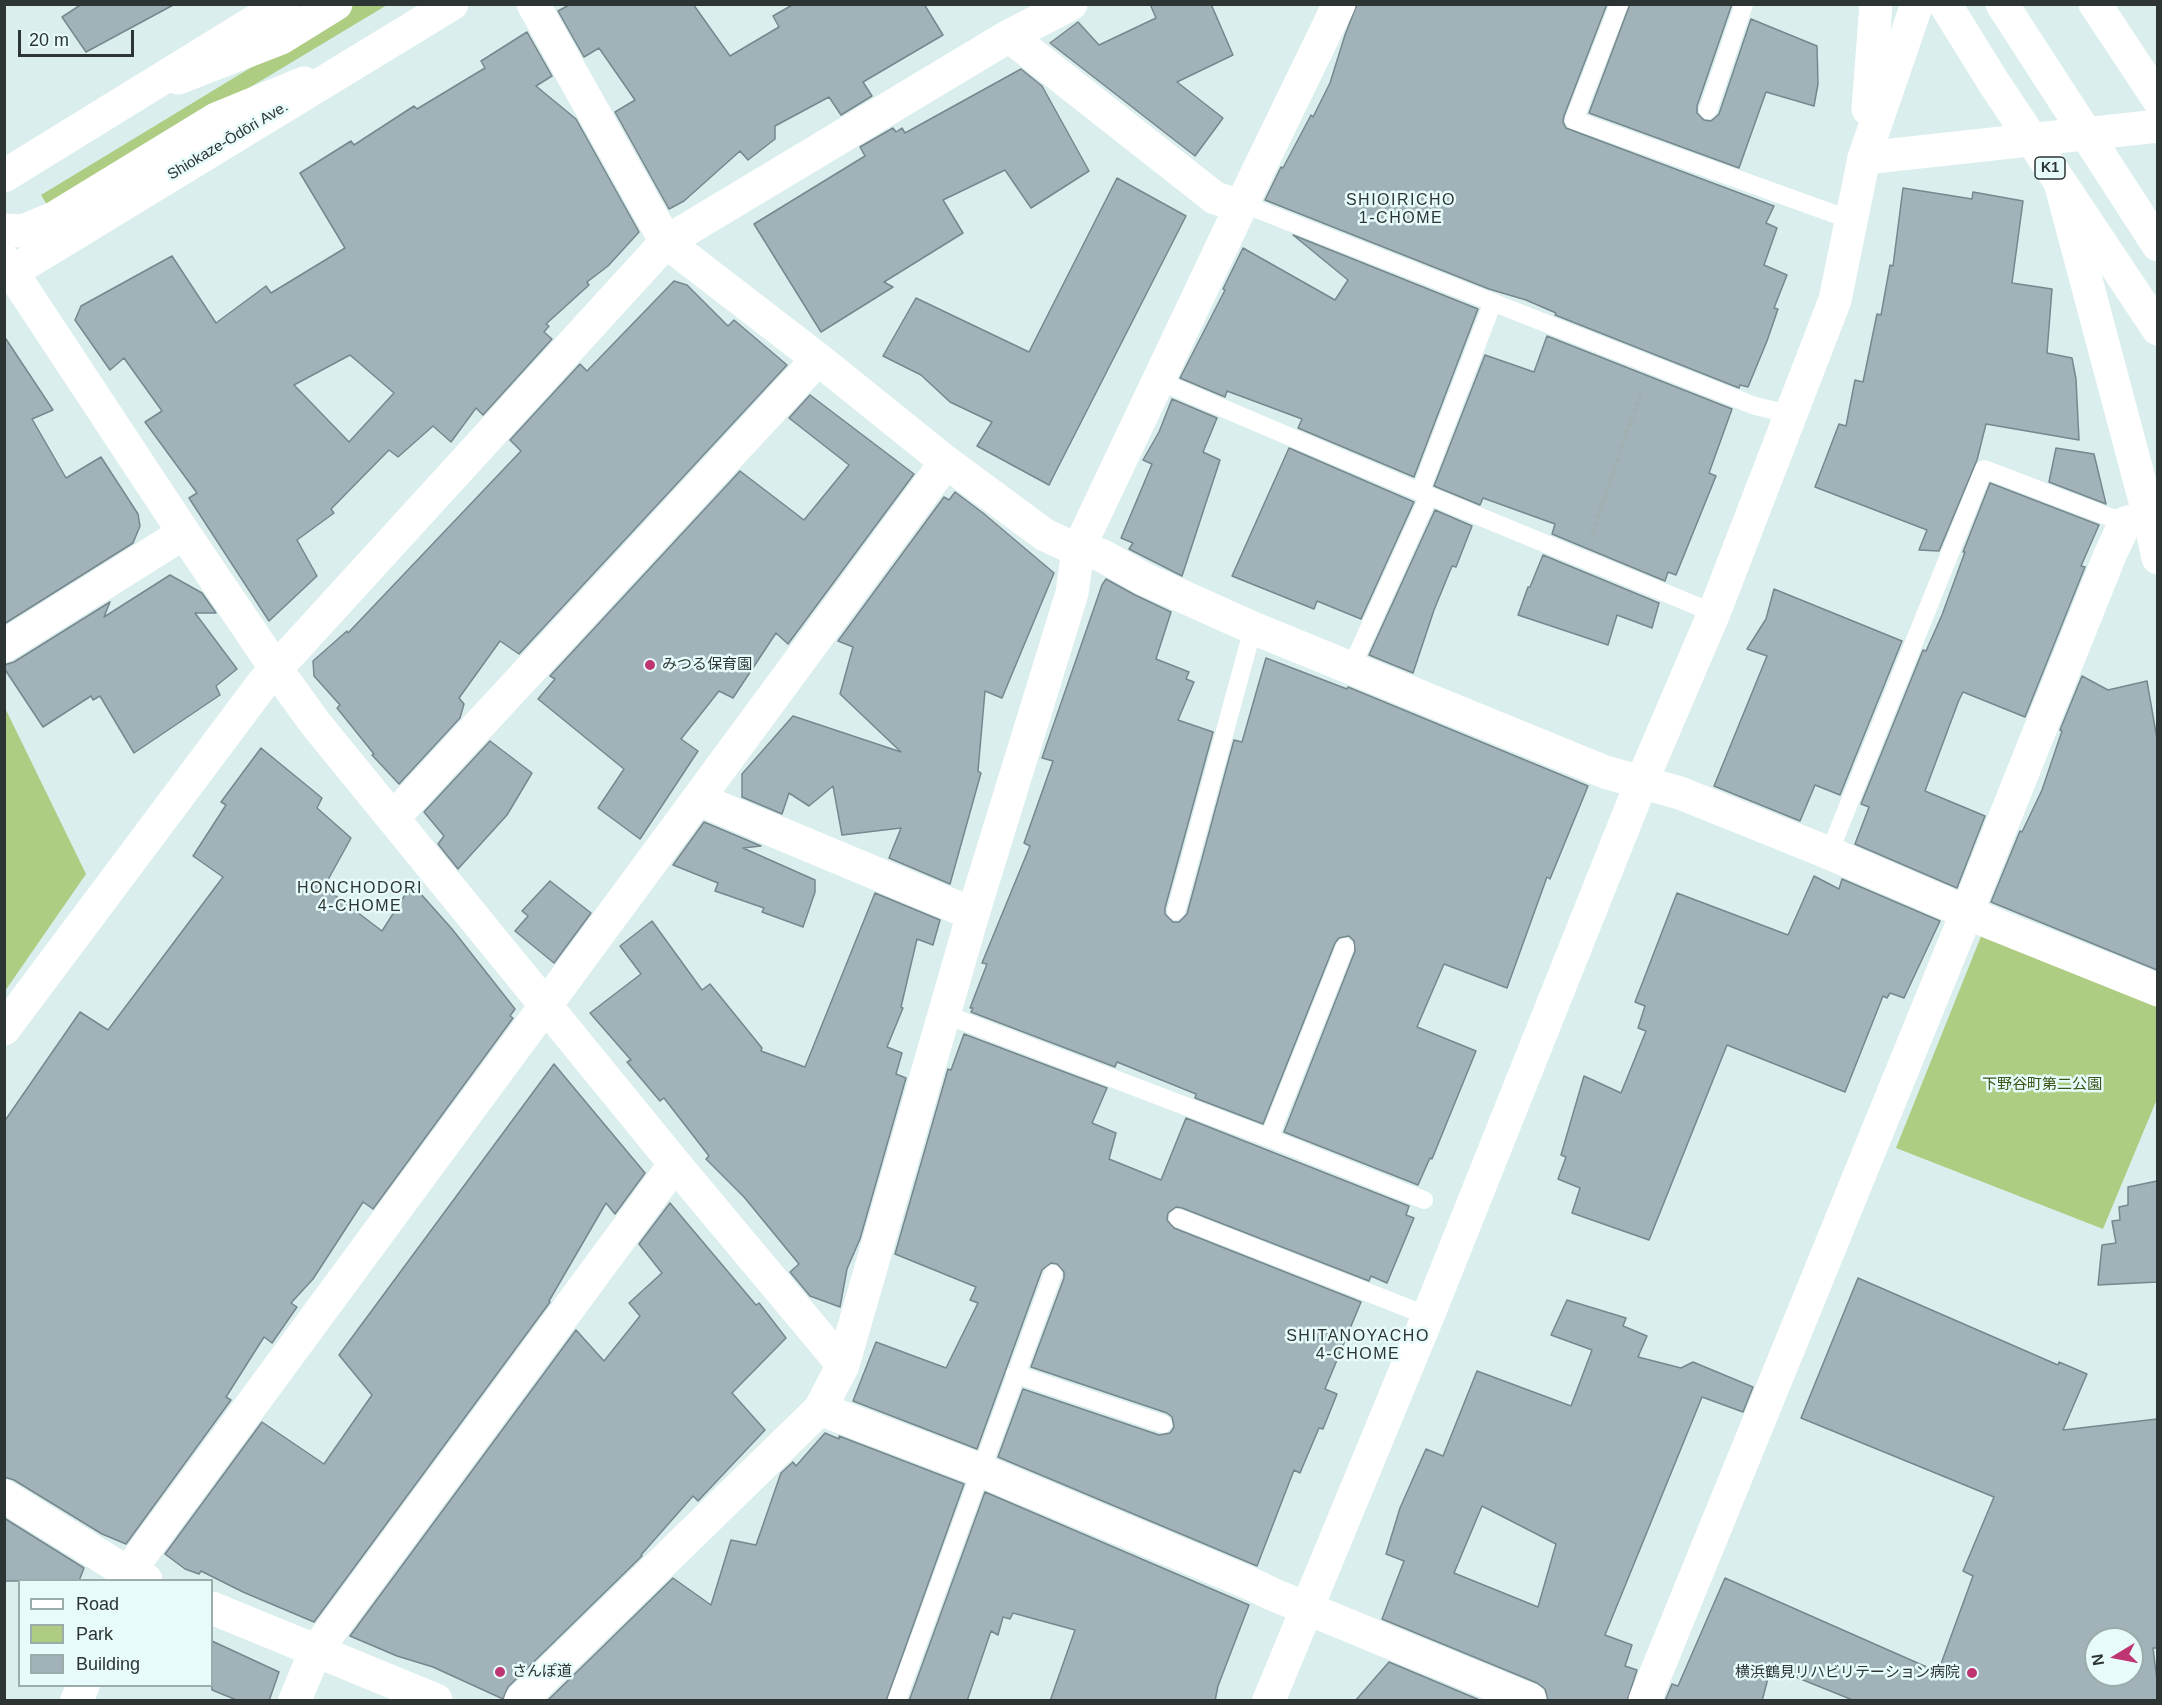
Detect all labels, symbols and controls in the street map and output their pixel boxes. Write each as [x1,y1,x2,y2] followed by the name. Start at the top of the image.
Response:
[21,18,136,56] scale bar
[29,30,69,50] text: 20 m
[165,98,291,184] street label: Shiokaze-Ōdōri Ave.
[2035,157,2065,179] road number: K1
[1346,191,1456,229] district label: SHIOIRICHO 1-CHOME
[662,656,752,674] place label: みつる保育園
[643,658,657,672] marker: みつる保育園
[297,879,423,917] district label: HONCHODORI 4-CHOME
[1982,1076,2102,1094] park label: 下野谷町第二公園
[1286,1327,1430,1365] district label: SHITANOYACHO 4-CHOME
[18,1579,213,1687] legend
[76,1594,119,1614] text: Road
[76,1624,113,1644] text: Park
[2084,1627,2144,1687] north arrow
[2088,1653,2107,1667] text: N
[76,1654,140,1674] text: Building
[512,1663,572,1681] place label: さんぽ道
[1735,1664,1960,1682] place label: 横浜鶴見リハビリテーション病院
[493,1665,507,1679] marker: さんぽ道
[1965,1666,1979,1680] marker: 横浜鶴見リハビリテーション病院

